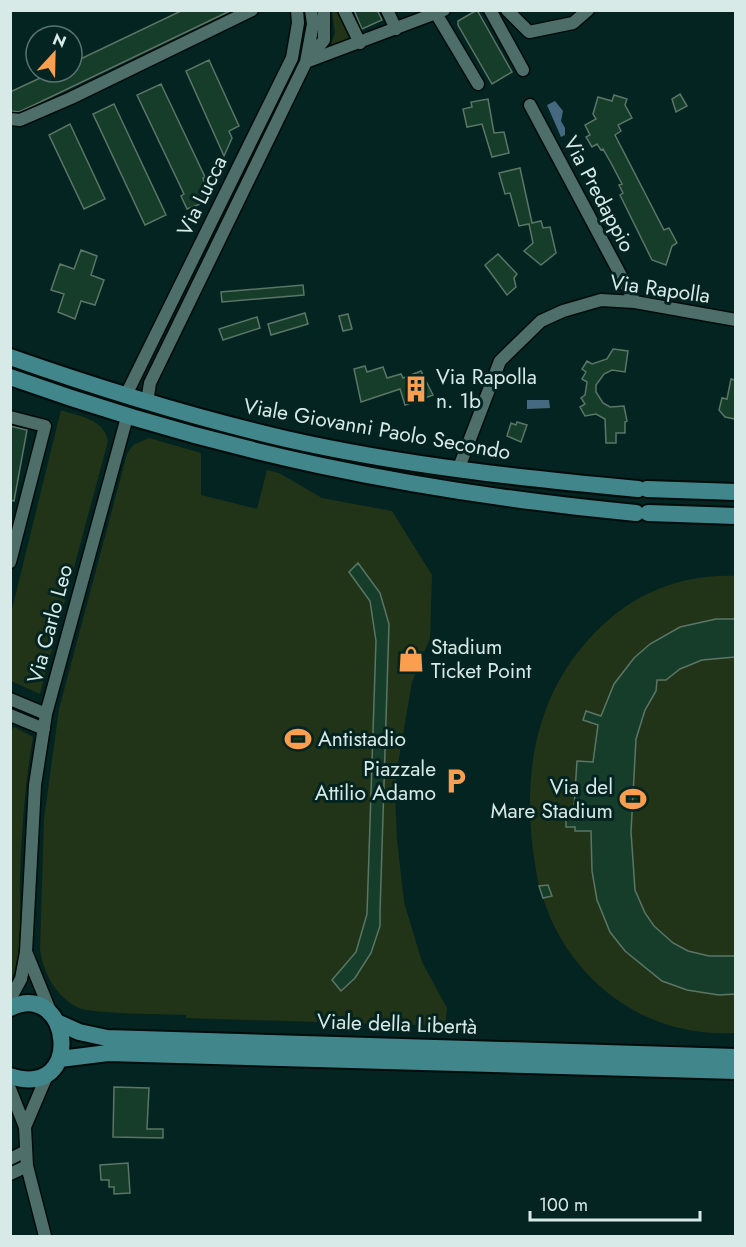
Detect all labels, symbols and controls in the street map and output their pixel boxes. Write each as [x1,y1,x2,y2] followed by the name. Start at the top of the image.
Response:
[24,24,84,84] north arrow
[49,28,70,54] text: N
[556,131,642,257] street label: Via Predappio
[170,151,234,241] street label: Via Lucca
[608,267,712,311] street label: Via Rapolla
[436,362,537,416] place label: Via Rapolla n. 1b
[401,374,431,404] building icon: Via Rapolla n. 1b
[241,391,513,467] street label: Viale Giovanni Paolo Secondo
[20,561,80,687] street label: Via Carlo Leo
[431,632,531,686] place label: Stadium Ticket Point
[396,644,426,674] shop icon: Stadium Ticket Point
[283,724,313,754] sports icon: Antistadio
[318,724,406,754] place label: Antistadio
[315,754,436,808] place label: Piazzale Attilio Adamo
[441,766,471,796] parking icon: Piazzale Attilio Adamo
[490,772,613,826] place label: Via del Mare Stadium
[618,784,648,814] sports icon: Via del Mare Stadium
[316,1006,478,1042] street label: Viale della Libertà
[530,1184,700,1222] scale bar
[539,1192,588,1218] text: 100 m

